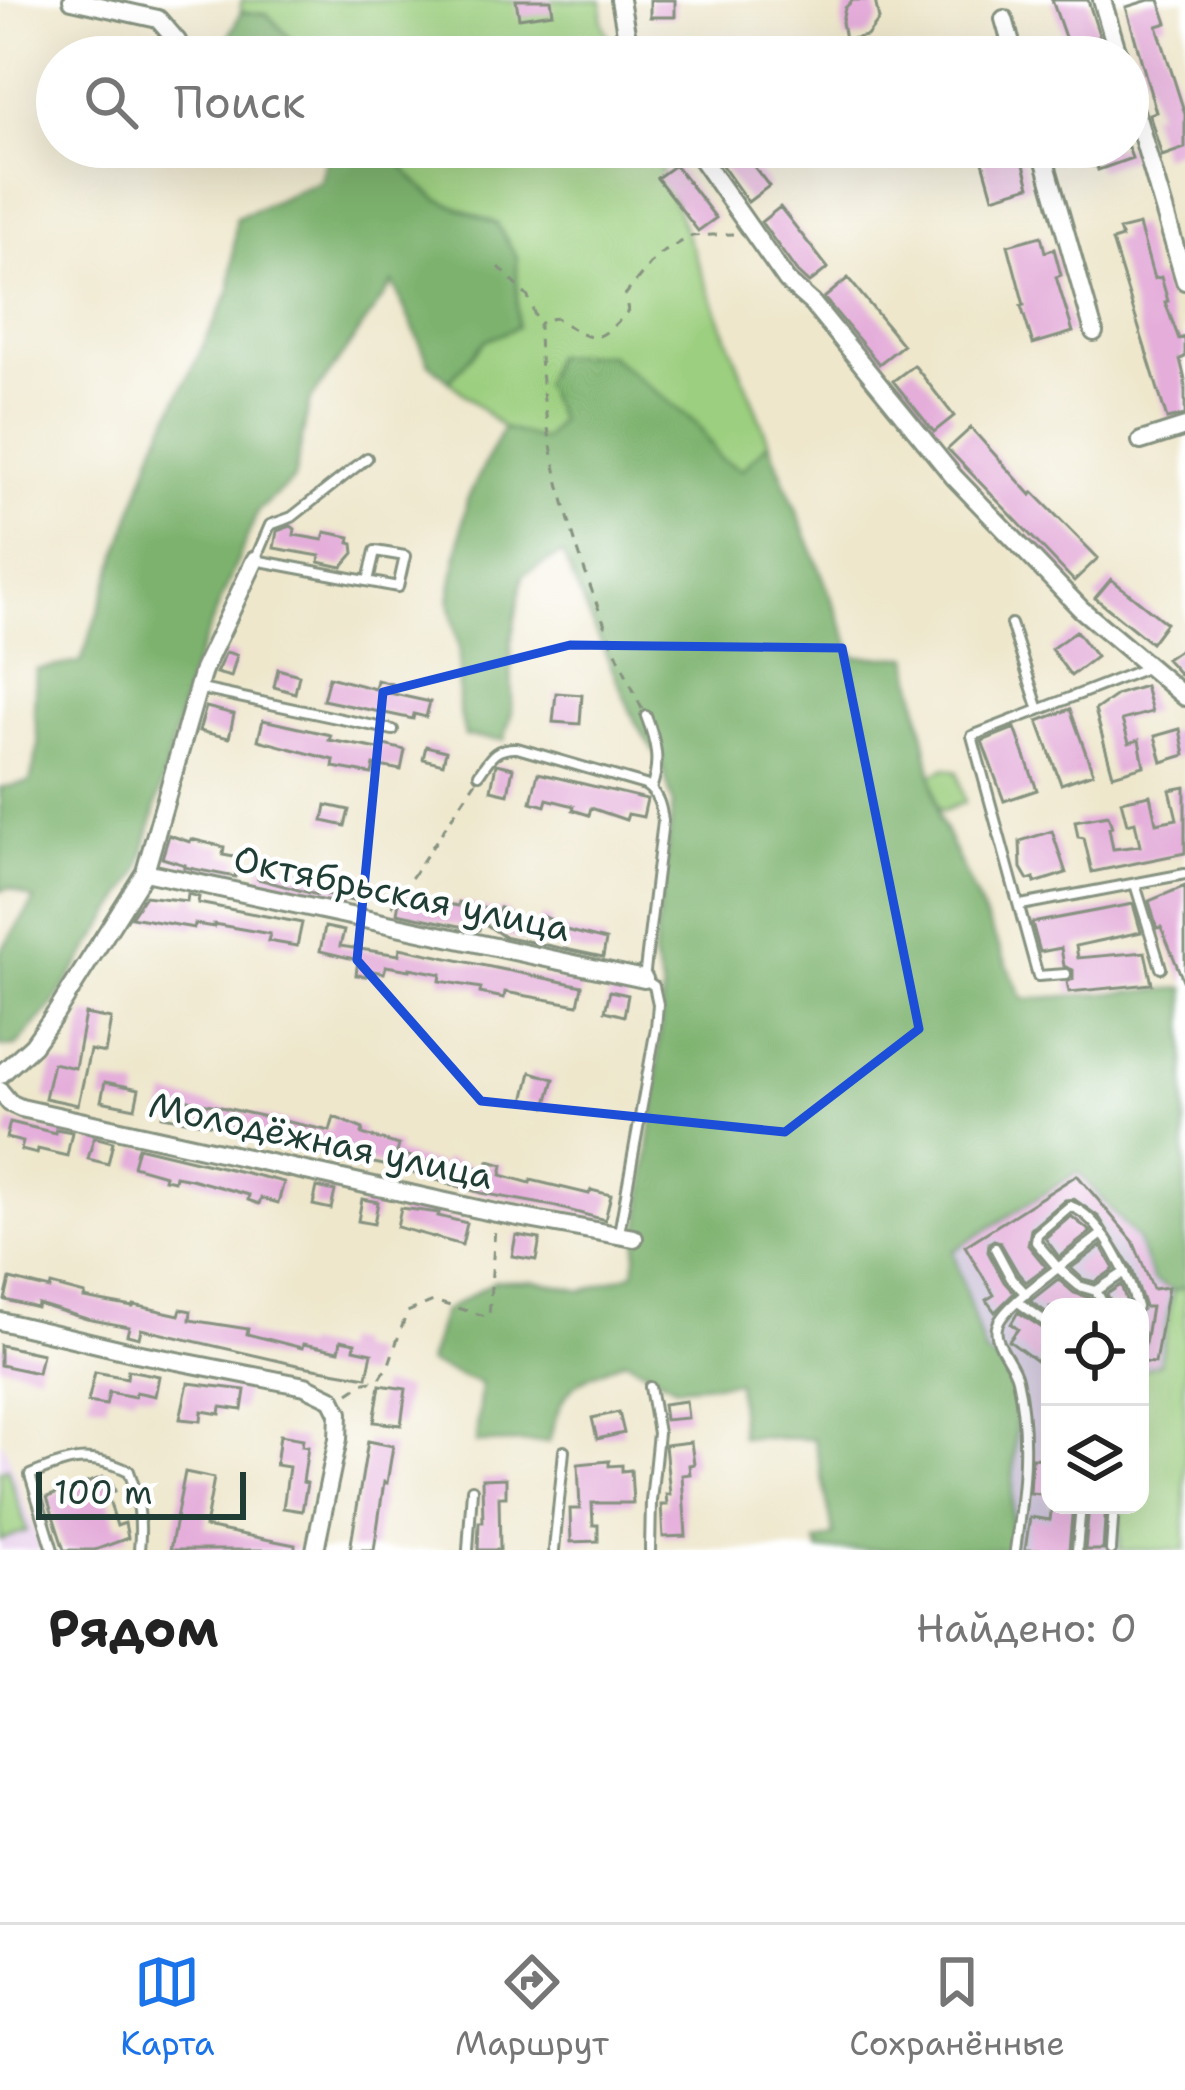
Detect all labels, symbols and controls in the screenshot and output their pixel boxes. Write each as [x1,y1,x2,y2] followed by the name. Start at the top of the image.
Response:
[36,36,1149,168] search box
[78,69,144,135] icon: search
[174,72,305,132] text: Поиск
[229,834,575,953] street label: Октябрьская улица
[144,1080,497,1201] street label: Молодёжная улица
[1041,1298,1149,1514] map controls
[1041,1298,1149,1406] button: locate
[1041,1406,1149,1514] button: layers
[36,1466,246,1519] scale bar
[54,1470,153,1515] text: 100 m
[48,1594,219,1662] text: Рядом
[916,1602,1137,1654] text: Найдено: 0
[120,1949,215,2066] tab: Карта
[455,1949,609,2066] tab: Маршрут
[849,1949,1065,2066] tab: Сохранённые

